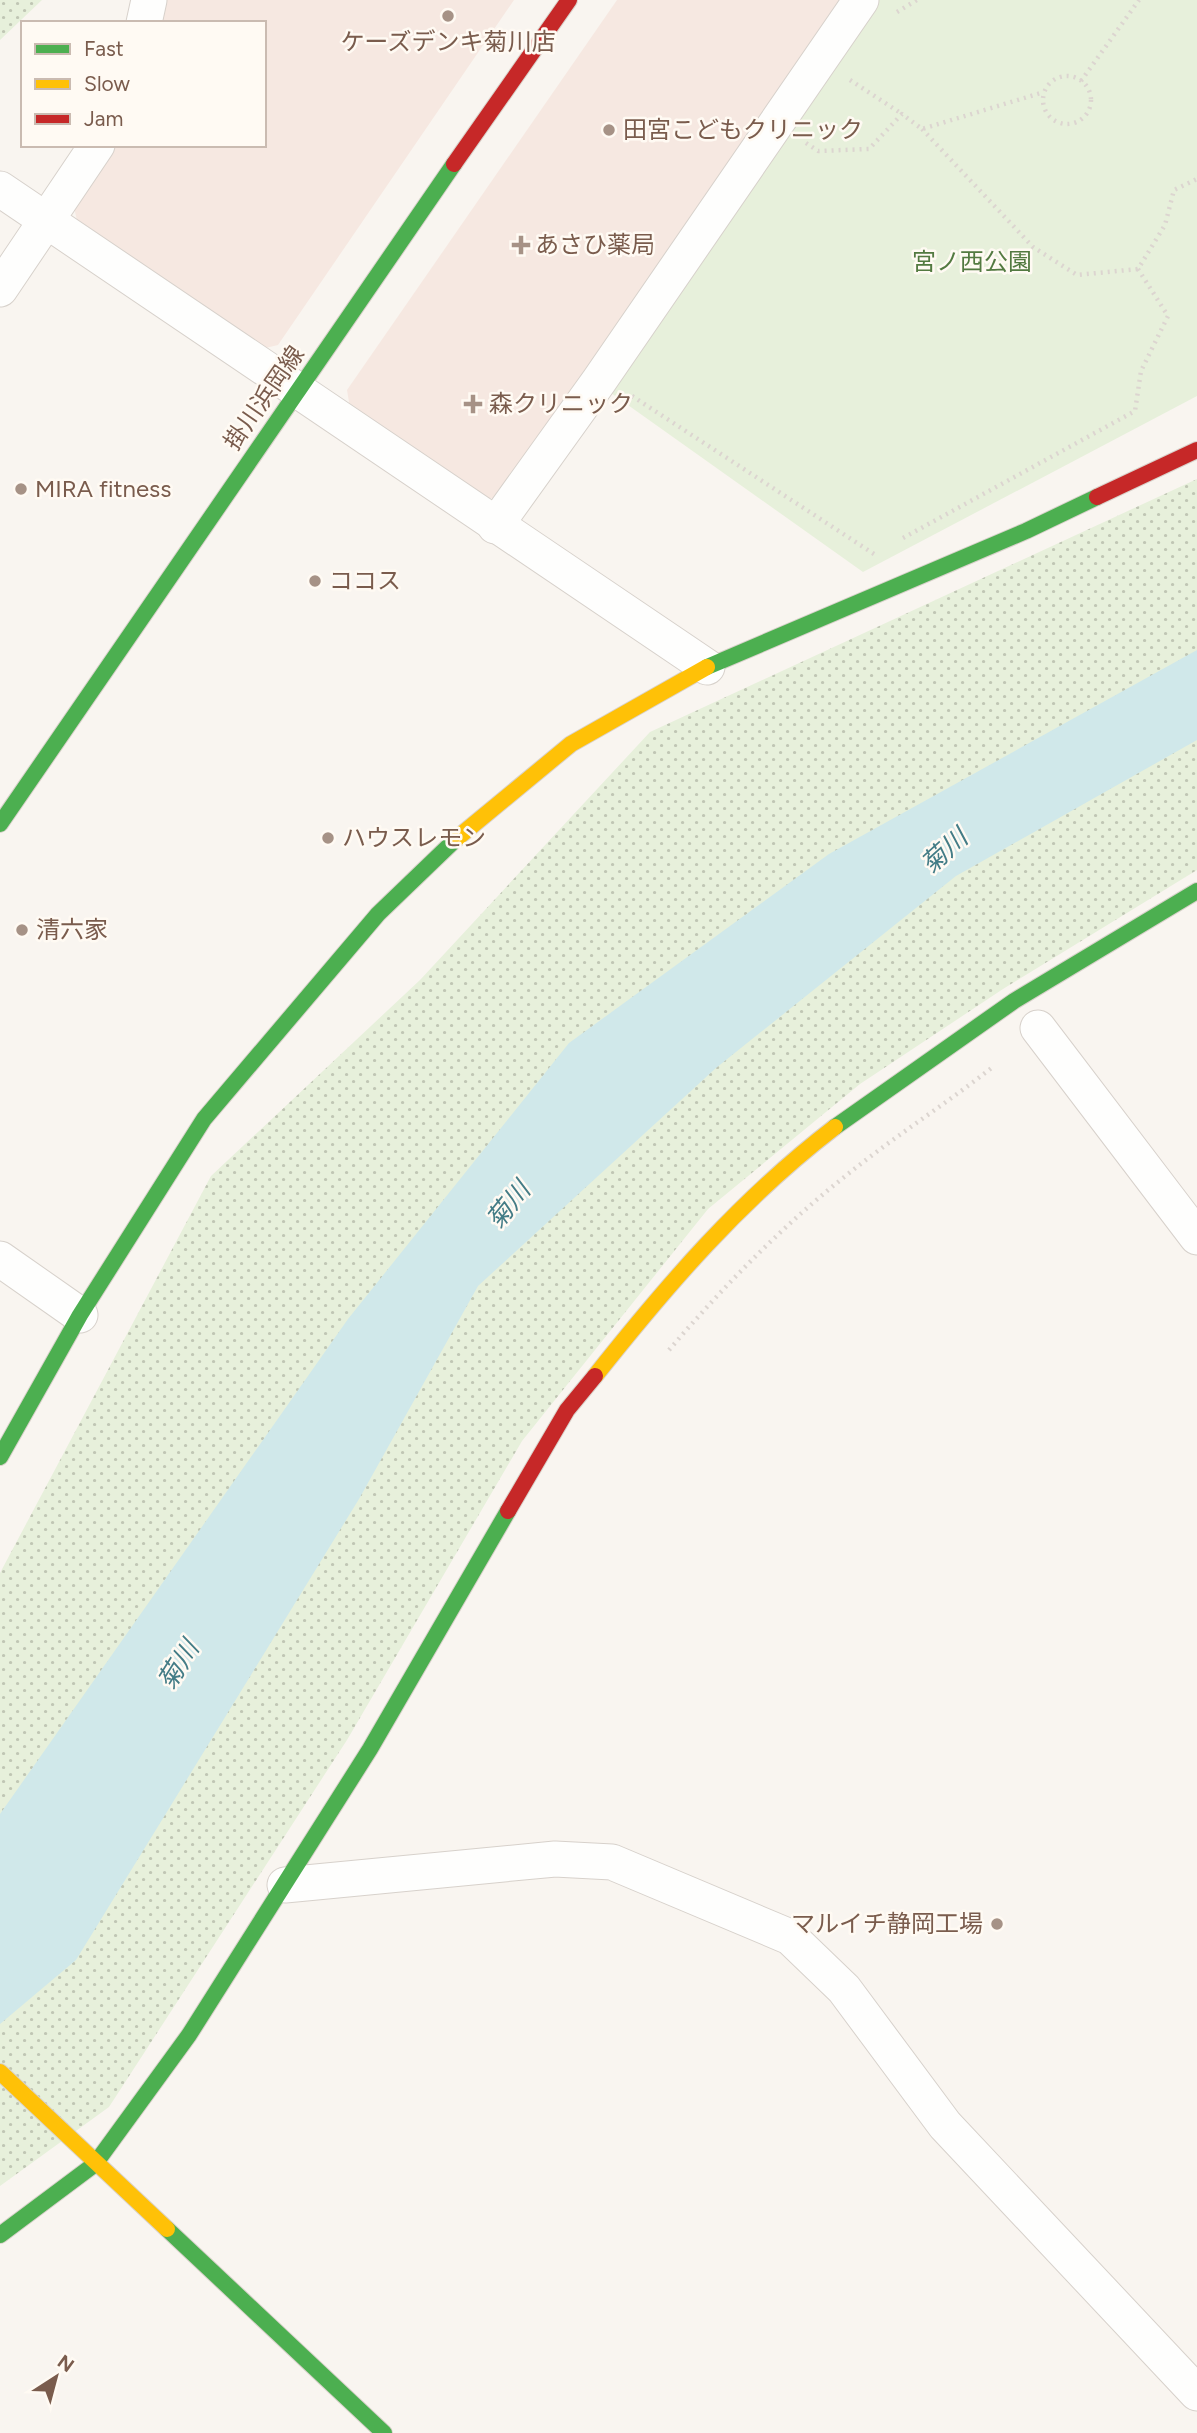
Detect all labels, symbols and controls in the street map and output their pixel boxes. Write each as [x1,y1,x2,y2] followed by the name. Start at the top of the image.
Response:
[440,8,456,24] marker: ケーズデンキ菊川店
[21,21,266,147] legend
[341,27,555,56] place label: ケーズデンキ菊川店
[84,36,124,61] text: Fast
[84,71,130,96] text: Slow
[84,106,123,131] text: Jam
[623,115,863,144] place label: 田宮こどもクリニック
[601,122,617,138] marker: 田宮こどもクリニック
[535,230,655,259] place label: あさひ薬局
[513,237,529,253] marker: あさひ薬局
[912,247,1032,276] park label: 宮ノ西公園
[217,340,310,455] street label: 掛川浜岡線
[489,389,633,418] place label: 森クリニック
[463,394,483,414] marker: 森クリニック
[35,474,171,503] place label: MIRA fitness
[13,481,29,497] marker: MIRA fitness
[329,566,401,595] place label: ココス
[307,573,323,589] marker: ココス
[914,820,976,880] water label: 菊川
[342,823,486,852] place label: ハウスレモン
[320,830,336,846] marker: ハウスレモン
[36,915,108,944] place label: 清六家
[14,922,30,938] marker: 清六家
[479,1172,539,1235] water label: 菊川
[151,1632,207,1696] water label: 菊川
[791,1909,983,1938] place label: マルイチ静岡工場
[989,1916,1005,1932] marker: マルイチ静岡工場
[21,2342,91,2412] north arrow
[53,2350,78,2377] text: N

